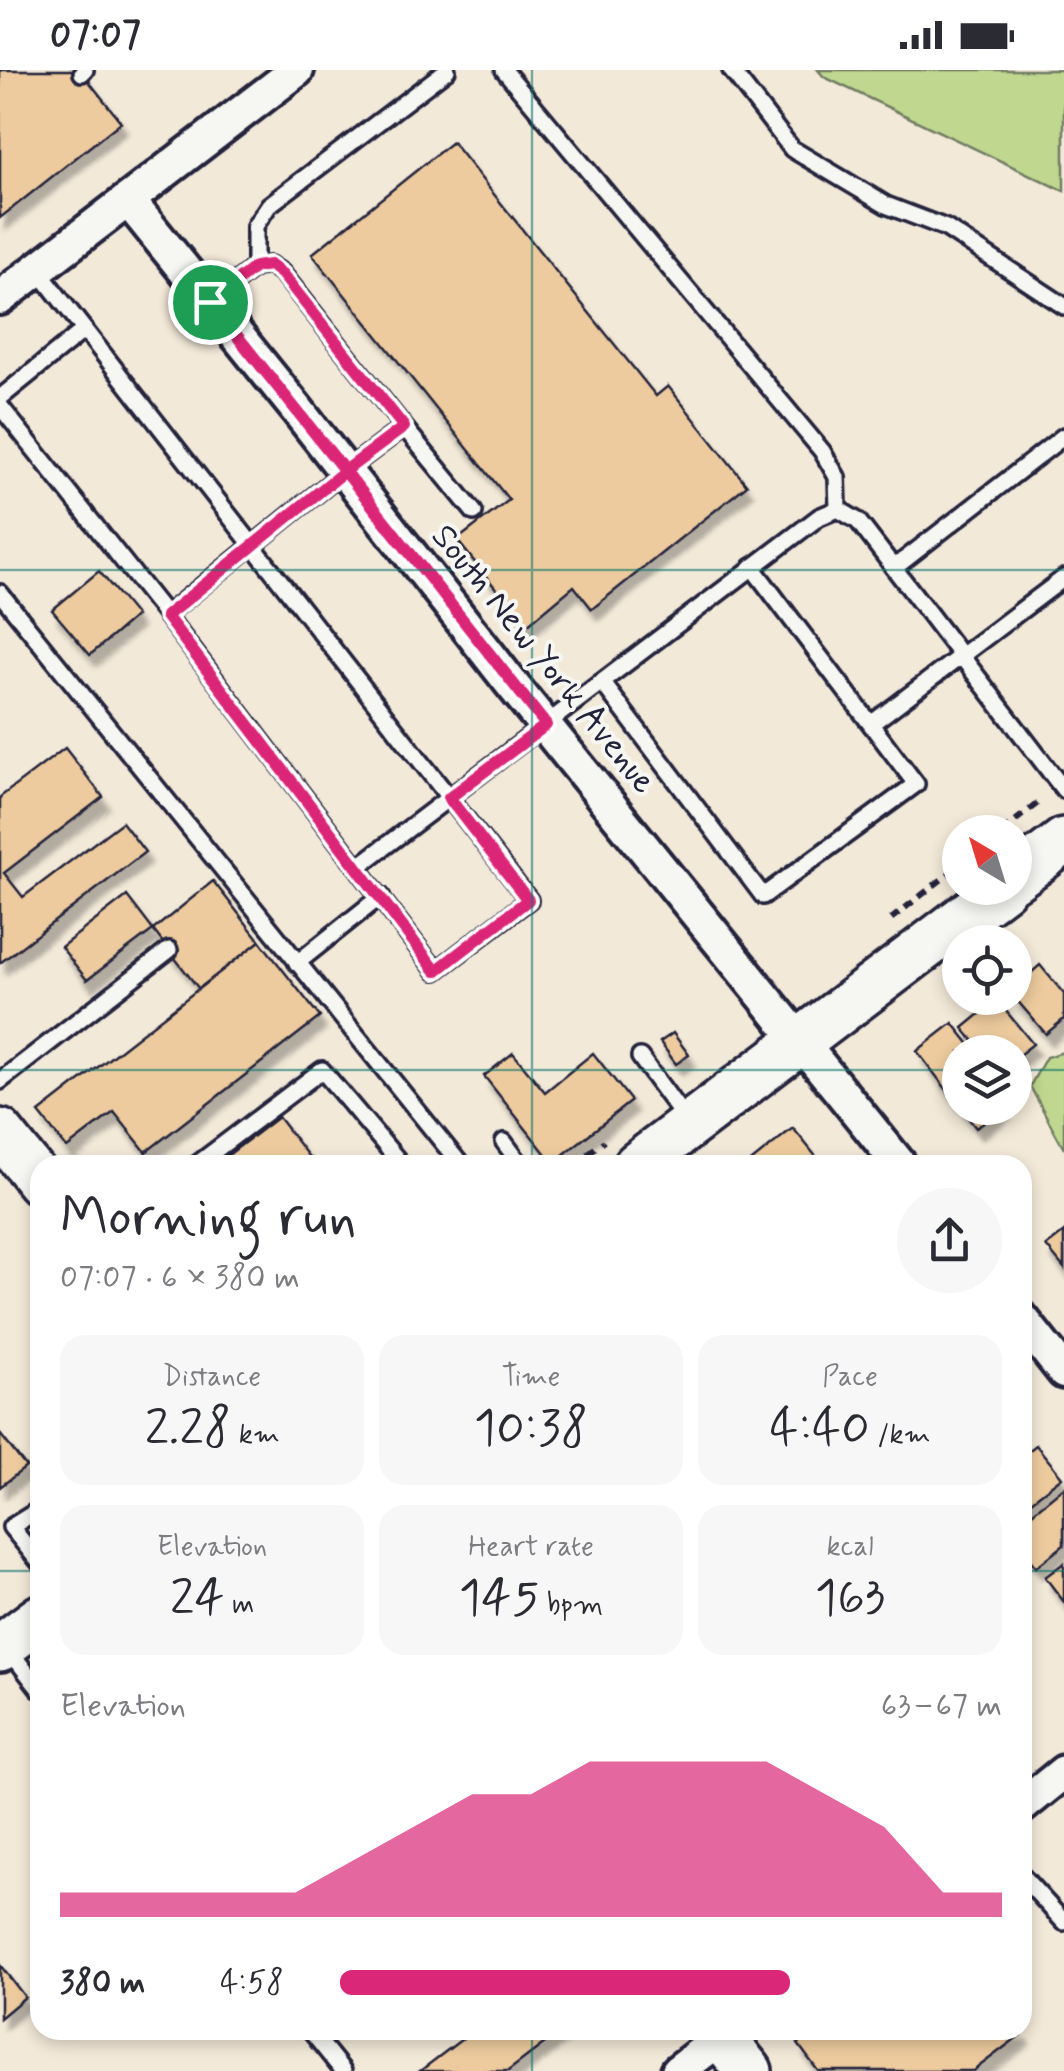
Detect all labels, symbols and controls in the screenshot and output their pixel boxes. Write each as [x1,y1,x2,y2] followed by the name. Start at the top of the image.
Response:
[50,11,141,60] text: 07:07
[168,260,253,345] pin
[183,275,238,330] icon: arrive
[421,515,666,803] street label: South New York Avenue
[942,815,1032,905] north arrow
[942,815,1032,1125] map controls
[942,925,1032,1015] button: locate
[942,1035,1032,1125] button: layers
[60,1183,357,1255] text: Morning run
[897,1188,1002,1293] button: share
[60,1257,300,1299] text: 07:07 · 6 × 380 m
[163,1359,261,1396] text: Distance
[502,1359,560,1396] text: Time
[822,1359,878,1396] text: Pace
[144,1396,231,1462] text: 2.28
[474,1396,588,1462] text: 10:38
[770,1396,870,1462] text: 4:40
[231,1417,280,1454] text: km
[870,1417,930,1454] text: /km
[157,1529,267,1566] text: Elevation
[468,1529,594,1566] text: Heart rate
[826,1529,874,1566] text: kcal
[170,1566,225,1632] text: 24
[459,1566,539,1632] text: 145
[815,1566,885,1632] text: 163
[225,1587,254,1624] text: m
[539,1587,603,1624] text: bpm
[60,1685,186,1727] text: Elevation
[881,1685,1002,1727] text: 63–67 m
[60,1962,145,2004] text: 380 m
[220,1962,284,2004] text: 4:58

